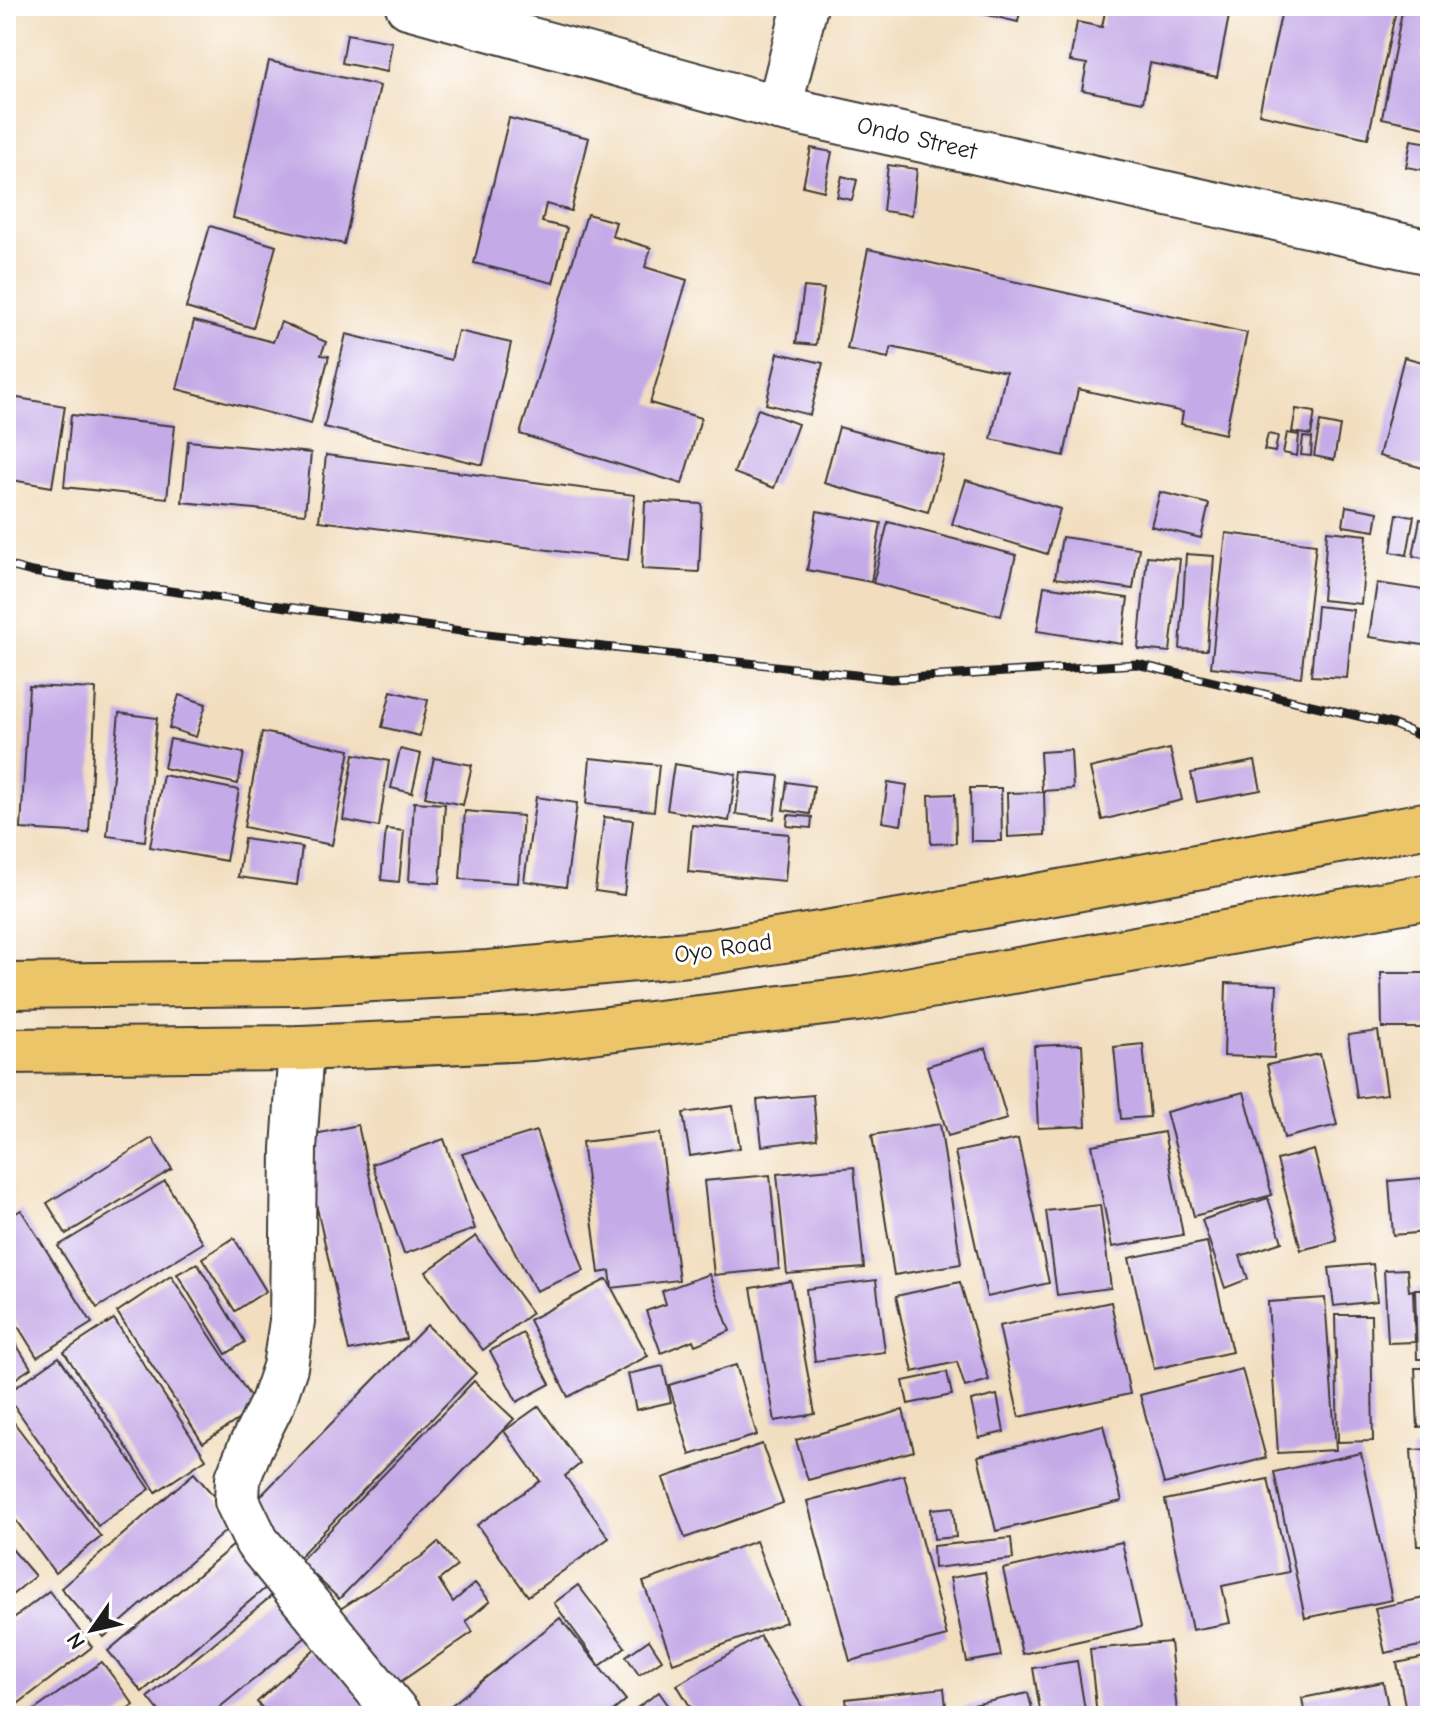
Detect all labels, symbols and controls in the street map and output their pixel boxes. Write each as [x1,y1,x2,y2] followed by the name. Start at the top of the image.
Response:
[854,111,981,166] street label: Ondo Street
[672,927,774,969] street label: Oyo Road
[52,1590,132,1670] north arrow
[61,1627,91,1654] text: N

